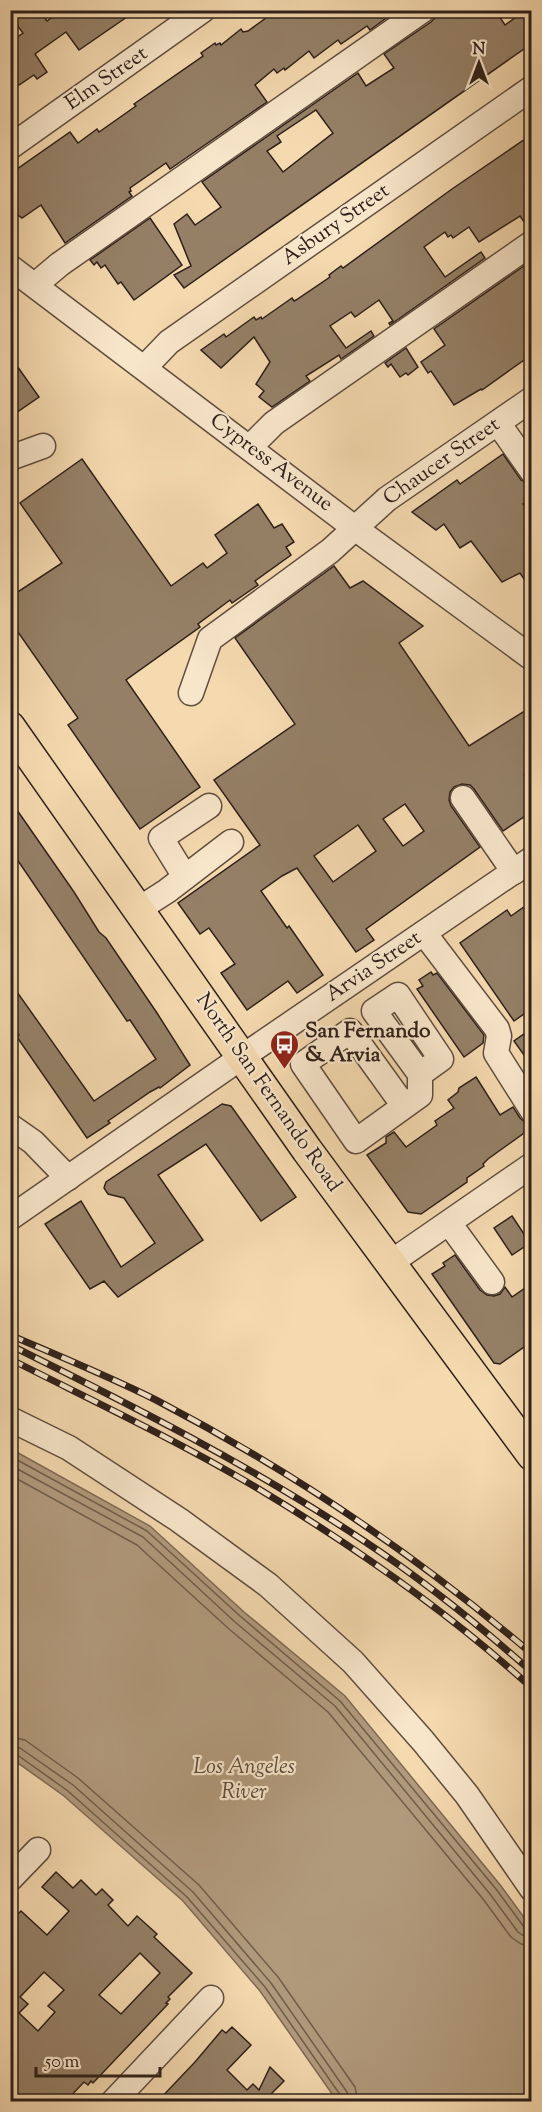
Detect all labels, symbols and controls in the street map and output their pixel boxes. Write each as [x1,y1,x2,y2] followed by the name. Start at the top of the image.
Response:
[449,33,509,93] north arrow
[473,39,486,62] text: N
[60,40,154,118] street label: Elm Street
[276,177,396,273] street label: Asbury Street
[203,407,339,519] street label: Cypress Avenue
[377,411,507,513] street label: Chaucer Street
[320,924,428,1010] street label: Arvia Street
[188,987,348,1199] street label: North San Fernando Road
[305,1017,431,1071] place label: San Fernando & Arvia
[268,1028,300,1070] bus stop icon: San Fernando & Arvia
[193,1752,295,1809] water label: Los Angeles River
[36,2040,160,2078] scale bar
[44,2050,80,2076] text: 50 m

